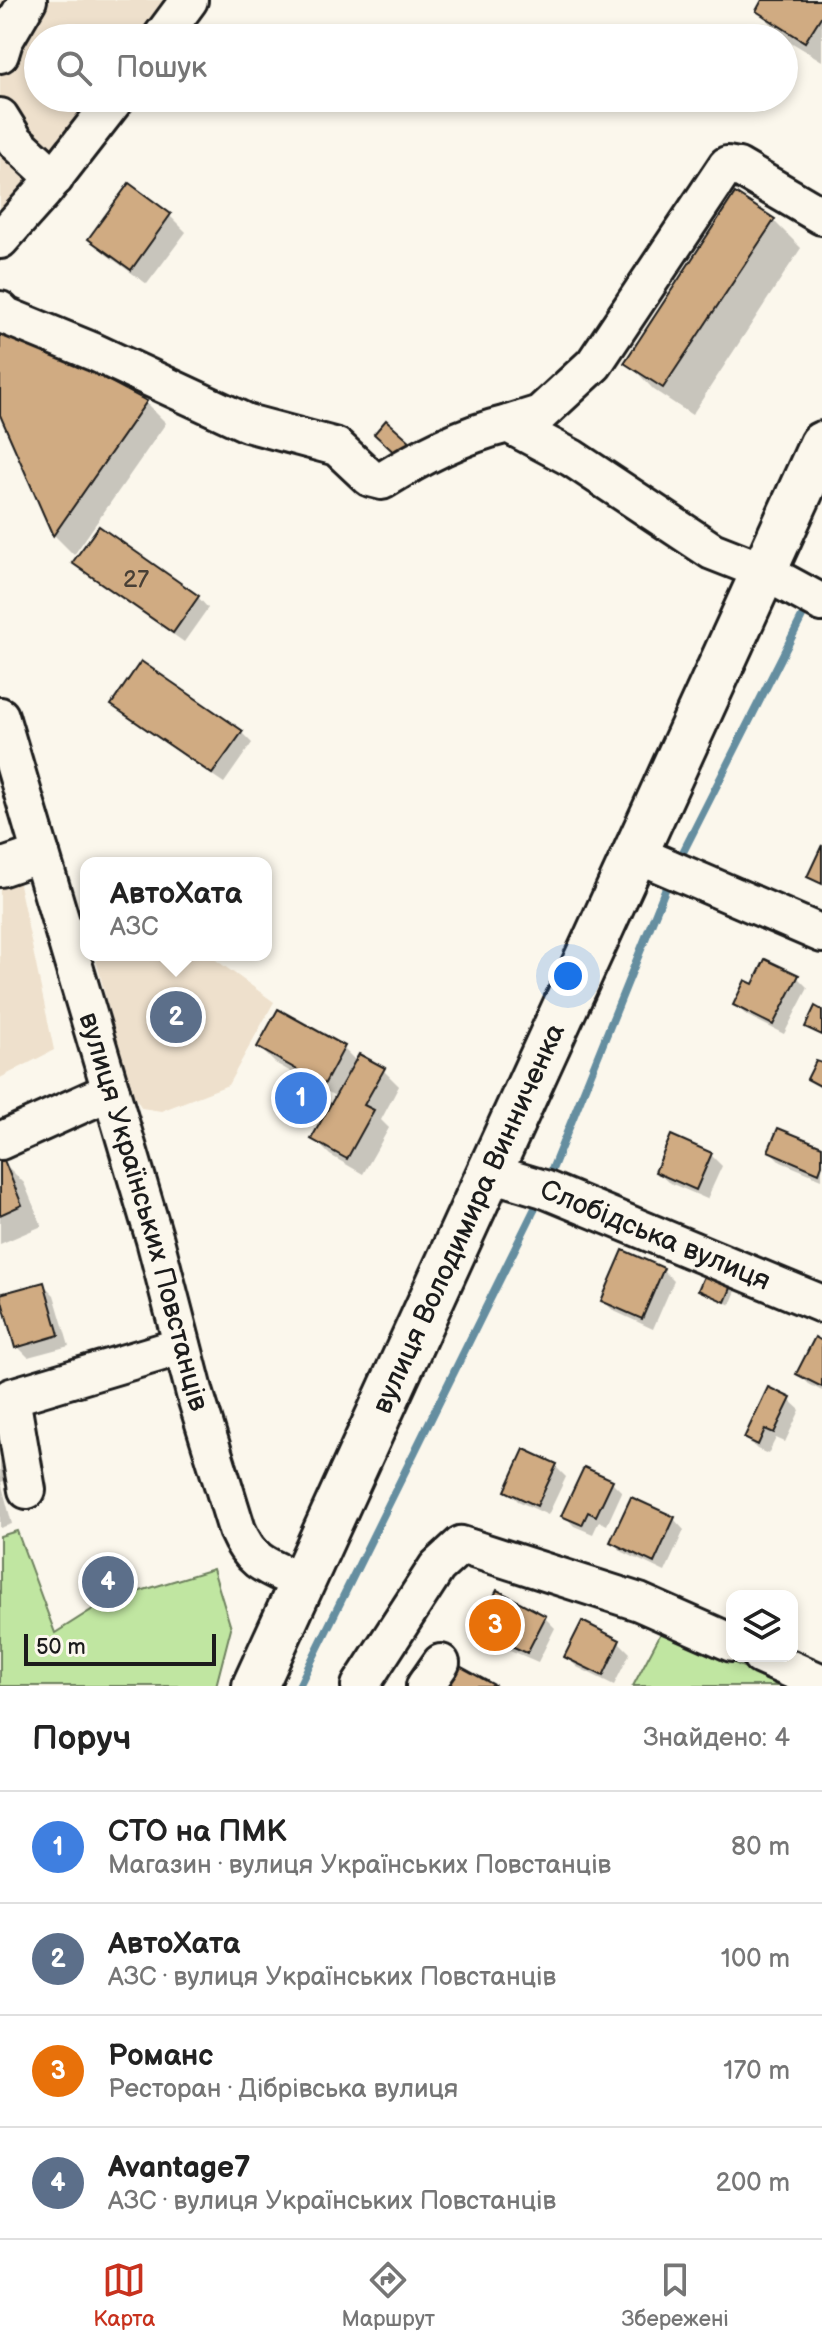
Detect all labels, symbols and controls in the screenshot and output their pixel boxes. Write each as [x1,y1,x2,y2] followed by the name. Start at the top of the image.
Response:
[24,24,798,112] search box
[52,46,96,90] icon: search
[116,50,207,86] text: Пошук
[123,565,149,594] house number: 27
[80,857,272,961] popup
[110,876,242,912] text: АвтоХата
[110,912,159,943] text: АЗС
[548,956,588,996] your location
[150,987,202,1047] pin: 2
[72,1009,216,1415] street label: вулиця Українських Повстанців
[365,1018,572,1419] street label: вулиця Володимира Винниченка
[275,1068,327,1128] pin: 1
[535,1173,775,1297] street label: Слобідська вулиця
[82,1552,134,1612] pin: 4
[726,1590,798,1662] map controls
[726,1590,798,1662] button: layers
[469,1595,521,1655] pin: 3
[24,1630,216,1666] scale bar
[36,1634,86,1661] text: 50 m
[32,1718,131,1759] text: Поруч
[643,1723,790,1754] text: Знайдено: 4
[108,1814,287,1850] text: СТО на ПМК
[53,1832,63,1863] text: 1
[731,1832,790,1863] text: 80 m
[108,1850,611,1881] text: Магазин · вулиця Українських Повстанців
[108,1926,240,1962] text: АвтоХата
[50,1944,66,1975] text: 2
[721,1944,790,1975] text: 100 m
[108,1962,556,1993] text: АЗС · вулиця Українських Повстанців
[108,2038,213,2074] text: Романс
[50,2056,66,2087] text: 3
[723,2056,790,2087] text: 170 m
[108,2074,458,2105] text: Ресторан · Дібрівська вулиця
[108,2150,251,2186] text: Avantage7
[50,2168,66,2199] text: 4
[716,2168,790,2199] text: 200 m
[108,2186,556,2217] text: АЗС · вулиця Українських Повстанців
[93,2258,155,2333] tab: Карта
[342,2258,435,2333] tab: Маршрут
[621,2258,729,2333] tab: Збережені

